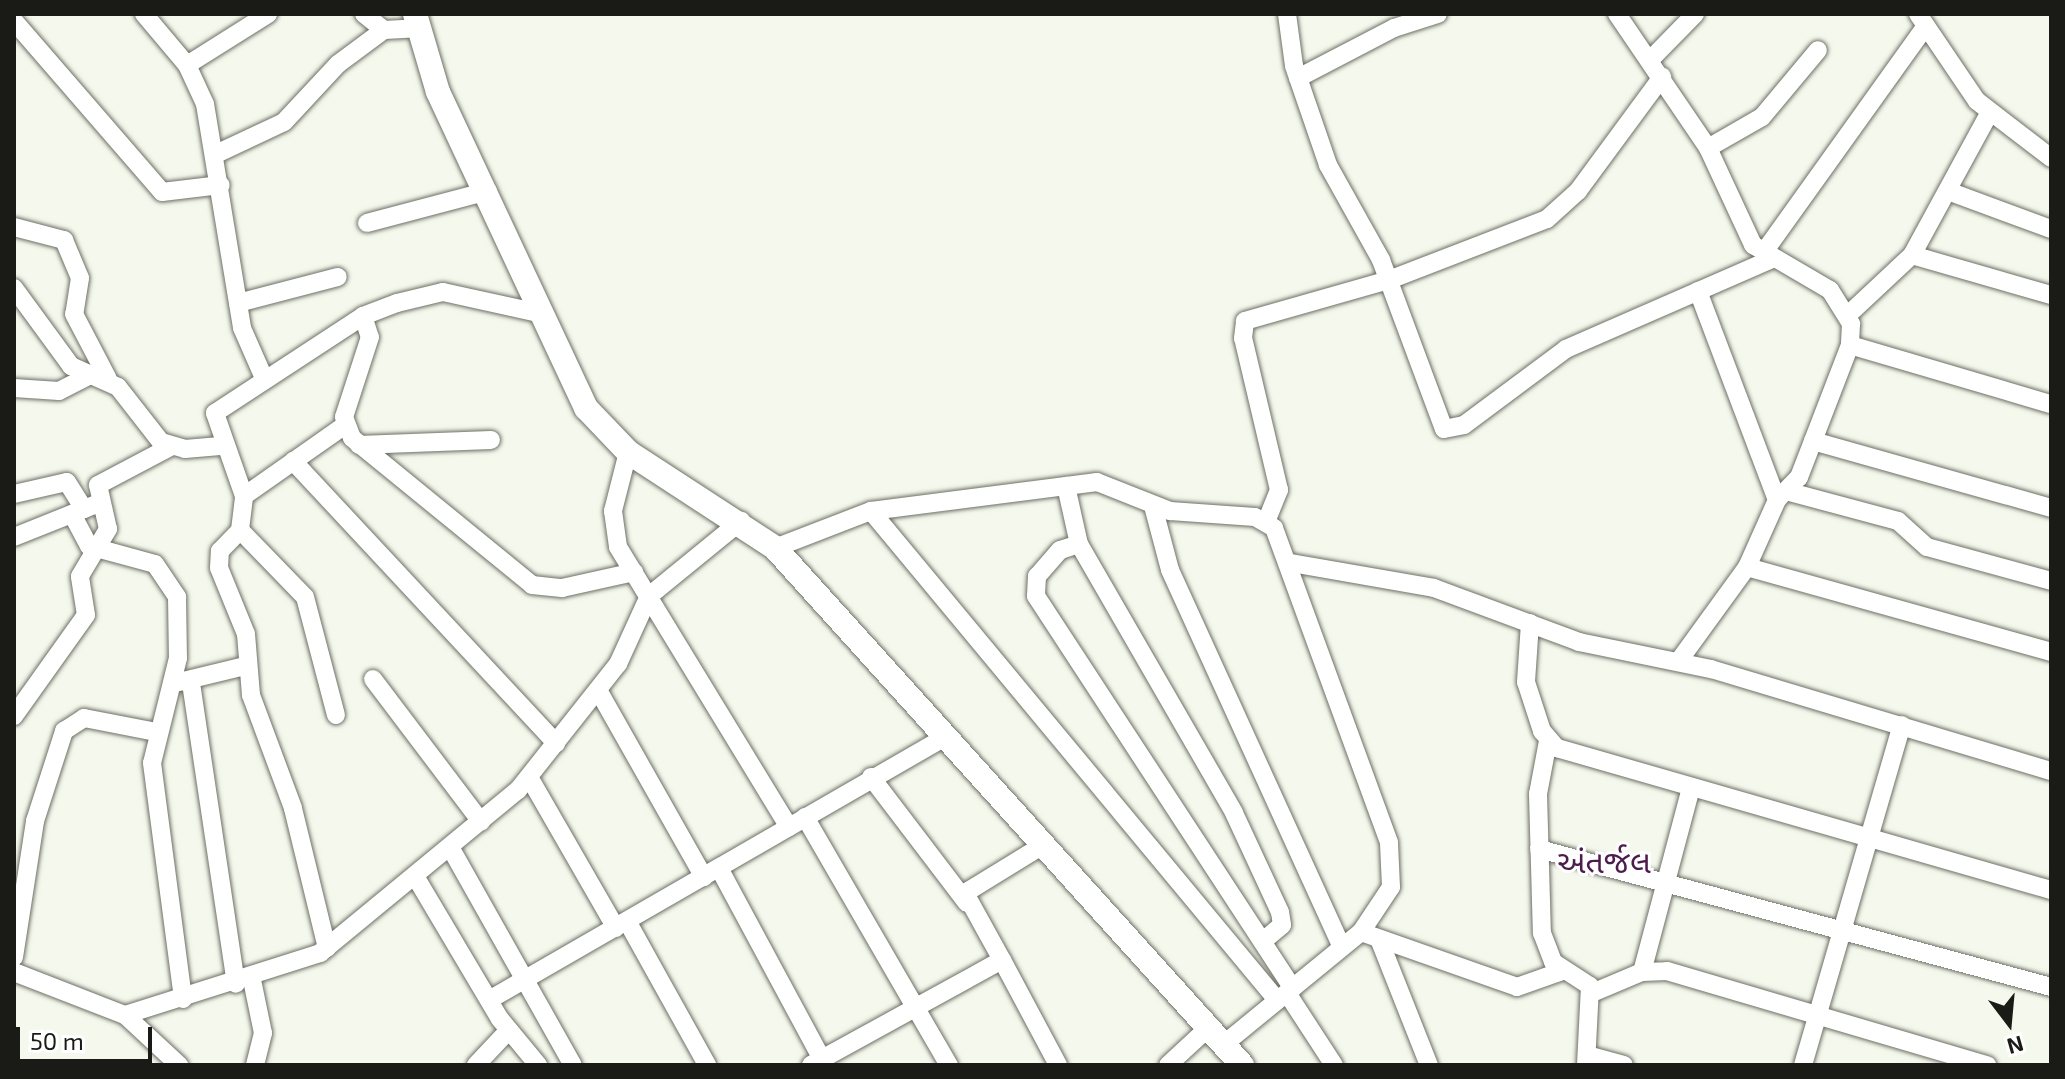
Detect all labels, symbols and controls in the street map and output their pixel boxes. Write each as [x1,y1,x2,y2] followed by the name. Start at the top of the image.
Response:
[1557,841,1651,879] district label: અંતર્જલ
[1969,983,2049,1063] north arrow
[20,1011,156,1061] scale bar
[30,1026,84,1055] text: 50 m
[2004,1031,2027,1061] text: N

